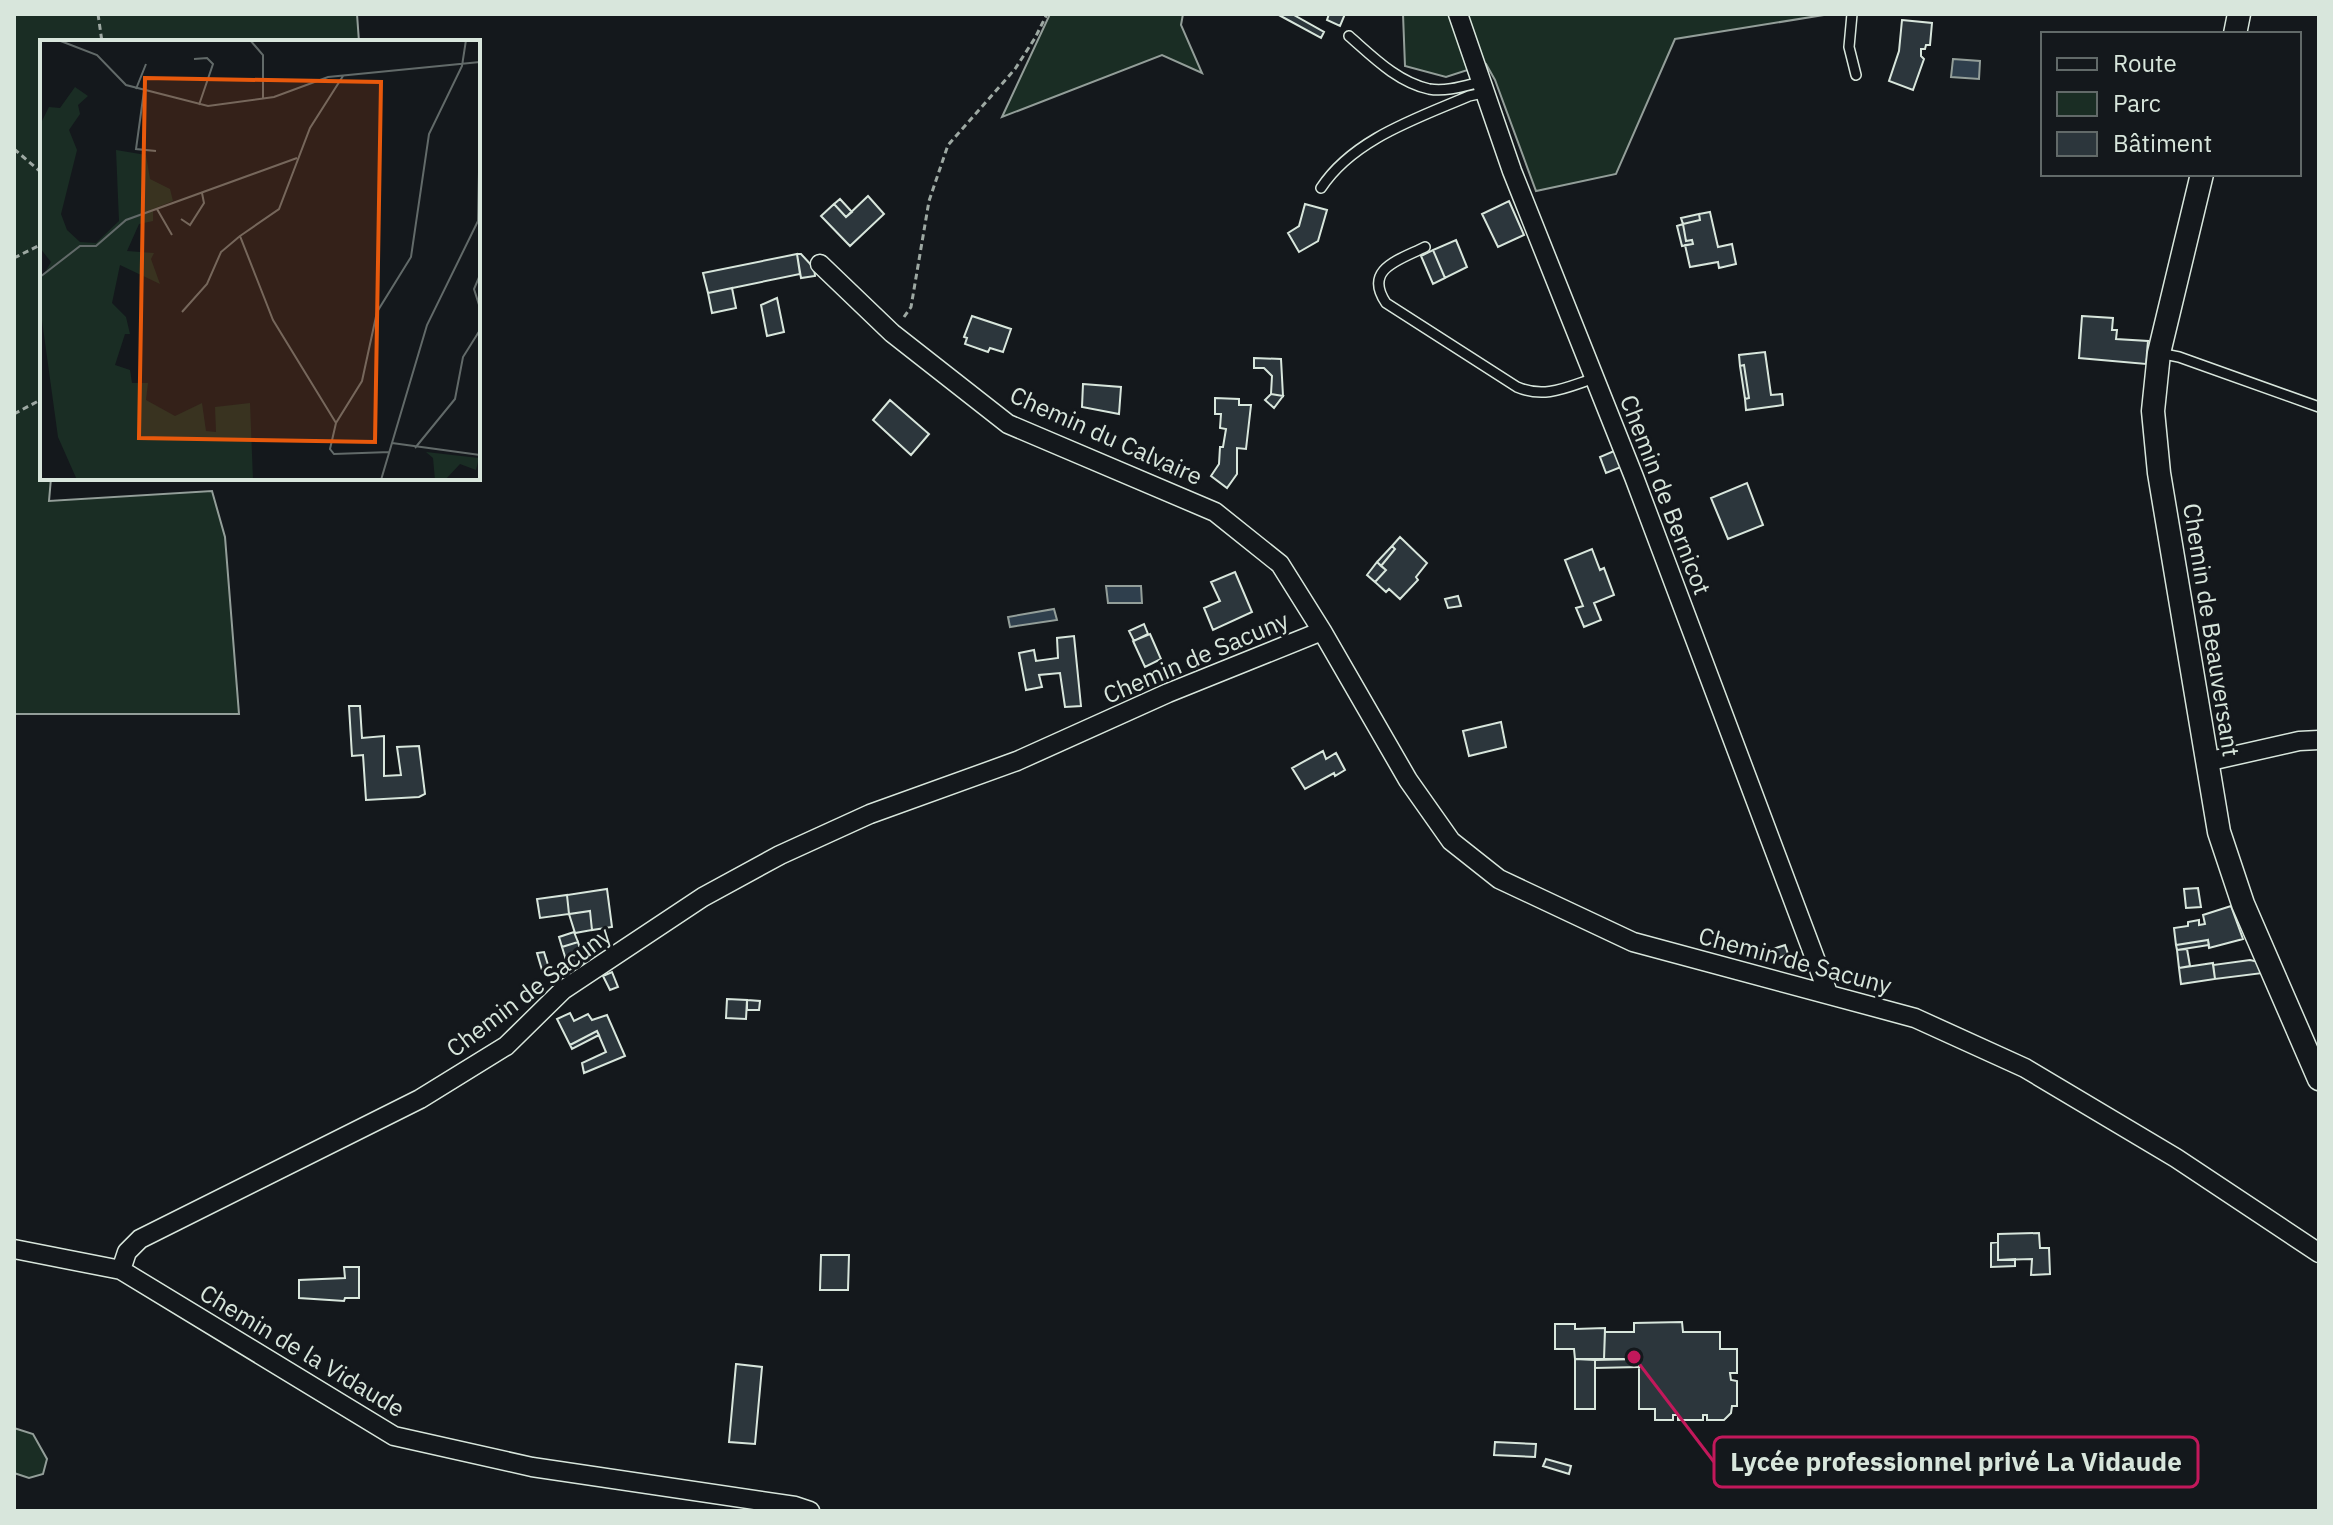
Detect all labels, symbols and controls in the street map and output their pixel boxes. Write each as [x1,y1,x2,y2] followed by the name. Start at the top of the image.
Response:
[2041,32,2301,176] legend
[40,40,480,480] inset map
[2113,47,2177,79] text: Route
[2113,87,2161,119] text: Parc
[2113,127,2212,159] text: Bâtiment
[1005,378,1208,492] street label: Chemin du Calvaire
[1613,390,1719,599] street label: Chemin de Bernicot
[2176,501,2248,759] street label: Chemin de Beauversant
[1098,604,1293,711] street label: Chemin de Sacuny
[439,919,617,1064] street label: Chemin de Sacuny
[1695,919,1895,1001] street label: Chemin de Sacuny
[194,1276,411,1424] street label: Chemin de la Vidaude
[1714,1437,2198,1487] callout: Lycée professionnel privé La Vidaude
[1730,1444,2182,1478] text: Lycée professionnel privé La Vidaude

